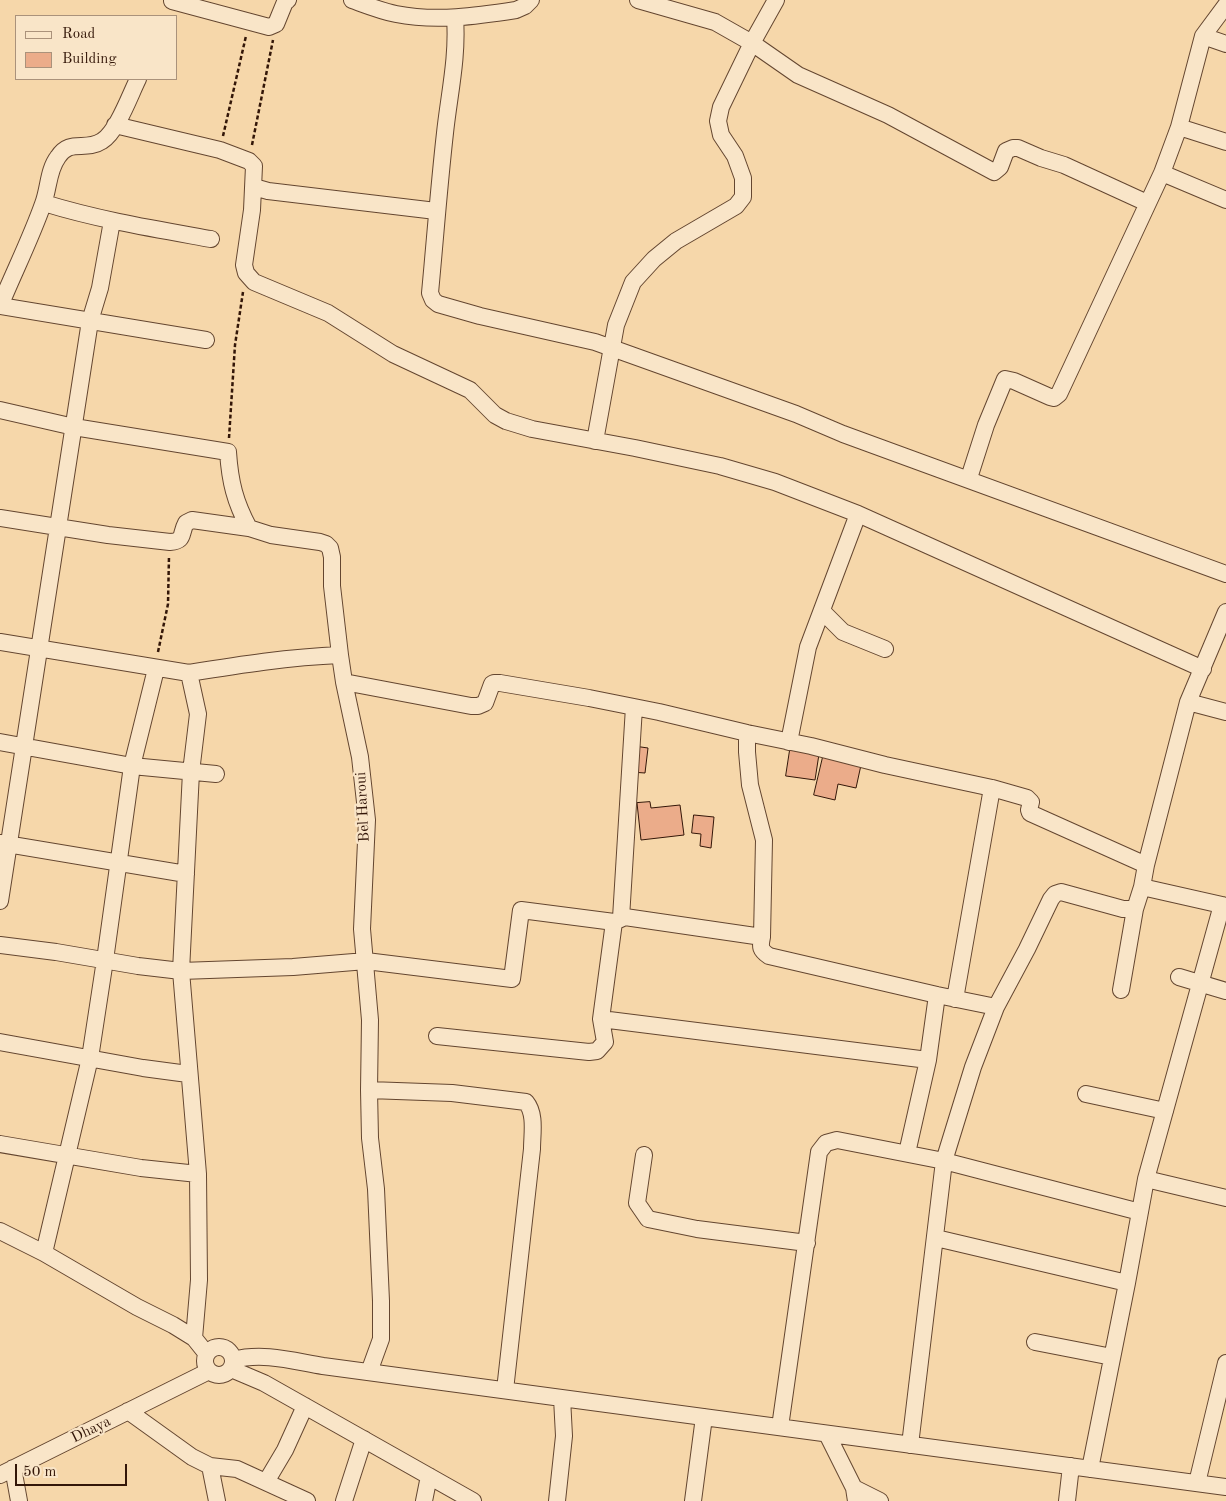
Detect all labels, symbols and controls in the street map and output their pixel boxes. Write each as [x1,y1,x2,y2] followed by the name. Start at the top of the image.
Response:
[15,15,178,80] legend
[62,27,95,42] text: Road
[62,52,117,67] text: Building
[352,771,374,843] street label: Bel Haroui
[68,1413,114,1447] street label: Dhaya
[18,1454,130,1486] scale bar
[23,1465,57,1480] text: 50 m

